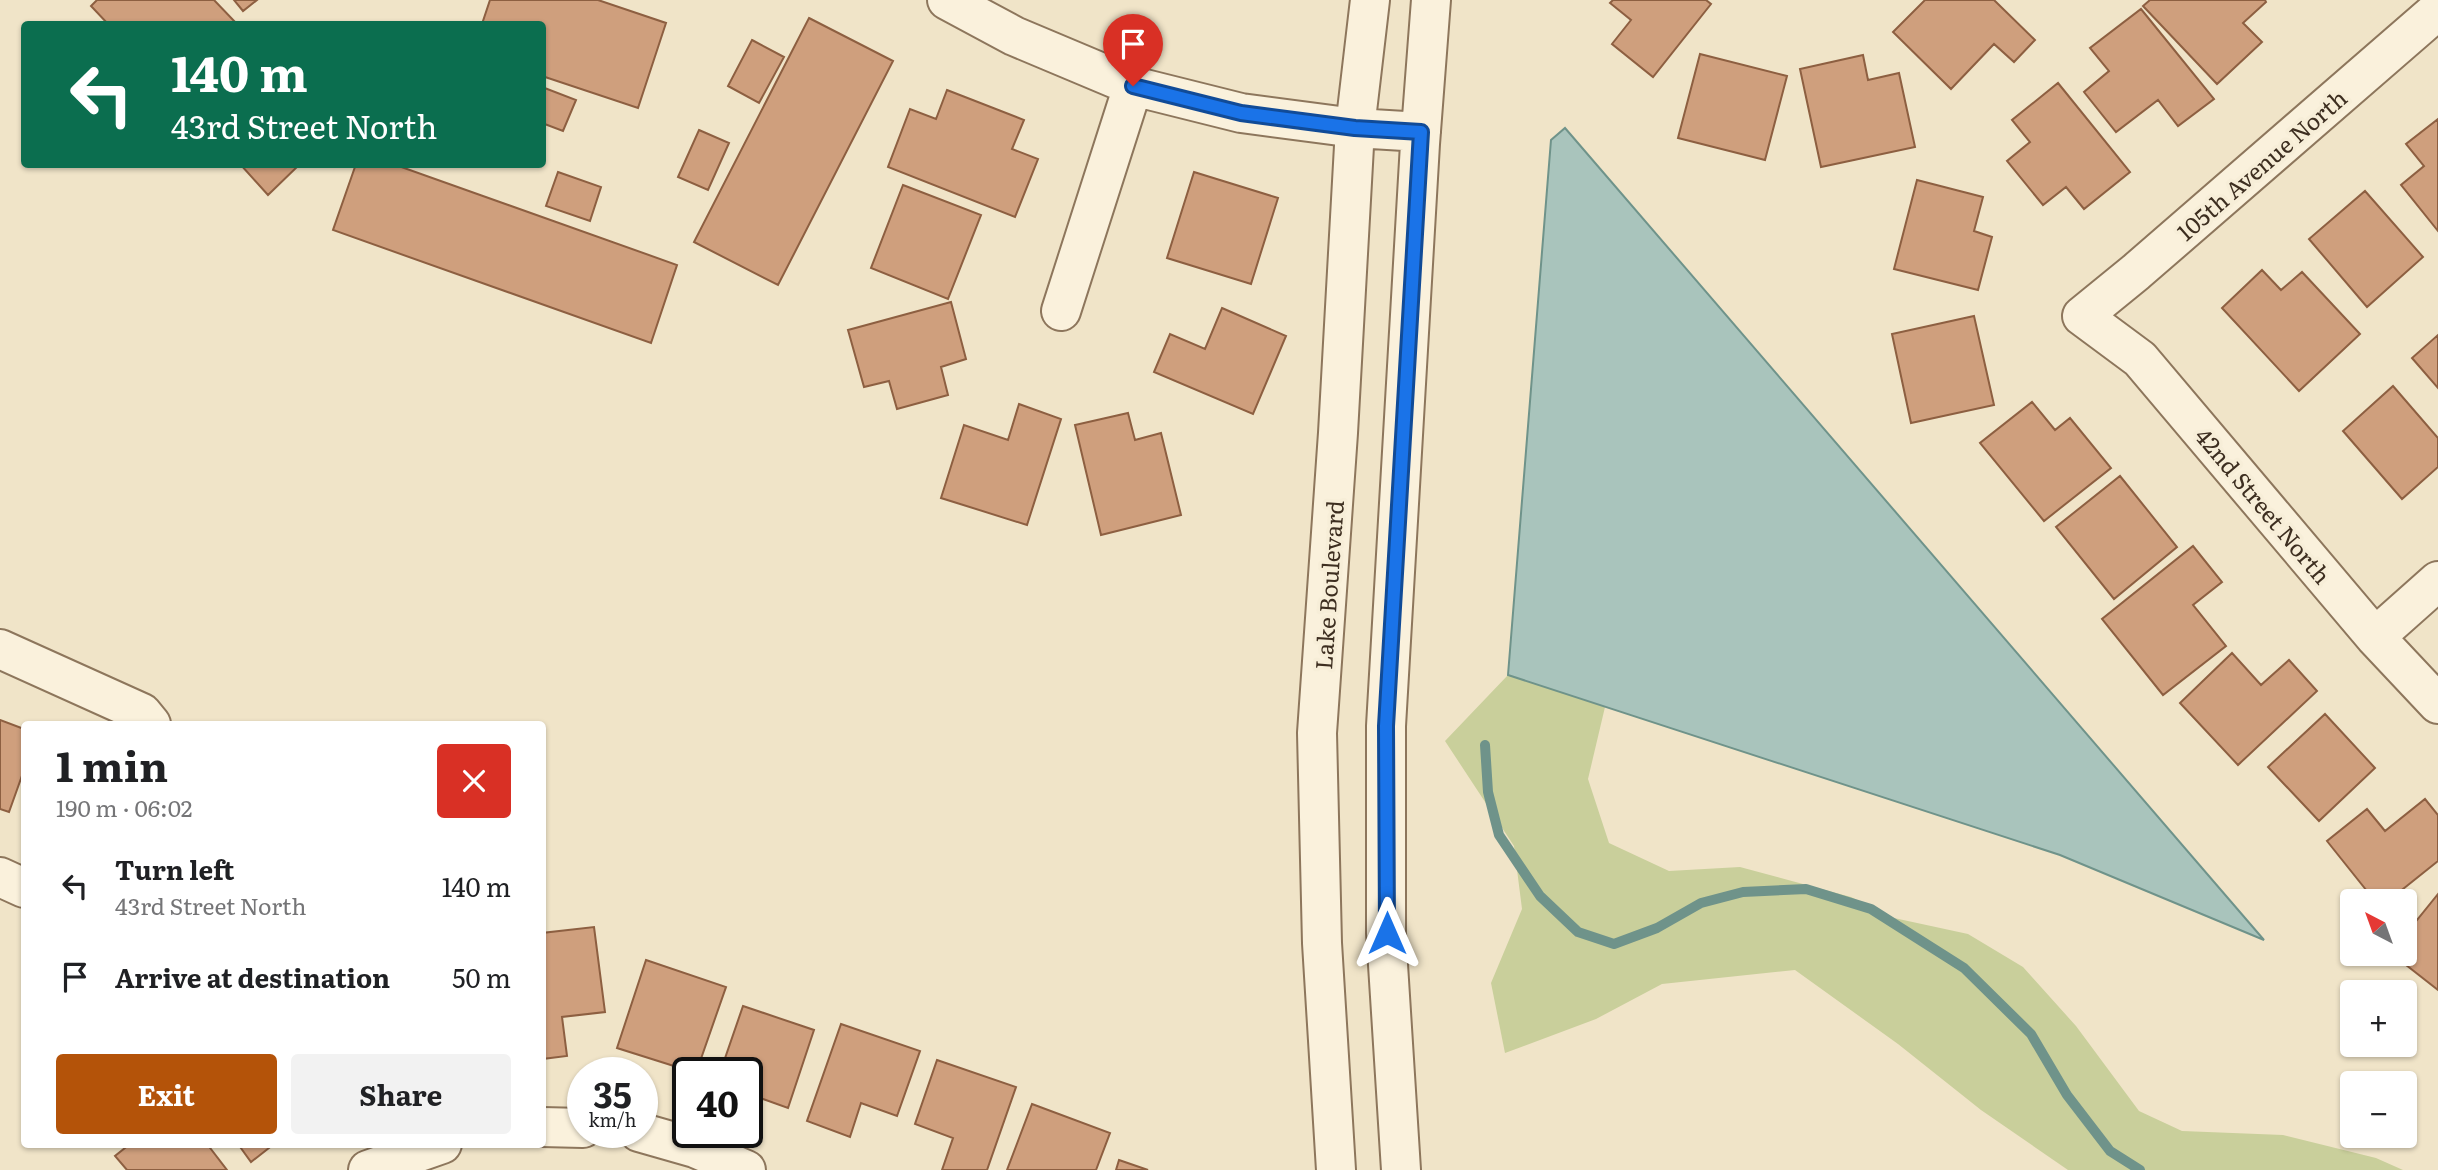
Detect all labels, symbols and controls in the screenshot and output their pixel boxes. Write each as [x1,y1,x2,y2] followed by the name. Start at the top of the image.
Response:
[1103,14,1163,86] pin
[1114,25,1152,63] icon: arrive
[171,34,308,107] text: 140 m
[56,49,147,140] icon: left
[2169,80,2353,248] street label: 105th Avenue North
[171,101,438,149] text: 43rd Street North
[2188,419,2340,591] street label: 42nd Street North
[1305,499,1351,671] street label: Lake Boulevard
[56,733,168,795] text: 1 min
[437,744,511,818] button: close
[56,790,192,824] text: 190 m · 06:02
[115,849,234,888] text: Turn left
[442,866,511,905] text: 140 m
[56,867,94,905] icon: left
[115,888,307,922] text: 43rd Street North
[2340,889,2417,966] north arrow
[2340,889,2417,1148] map controls
[1350,896,1424,970] position arrow
[115,957,390,996] text: Arrive at destination
[452,957,511,996] text: 50 m
[56,958,94,996] icon: arrive
[2340,980,2417,1057] button: +
[56,1054,277,1134] button: Exit
[291,1054,511,1134] button: Share
[672,1057,763,1148] speed limit sign: 40
[593,1067,632,1119] text: 35
[2340,1071,2417,1148] button: −
[589,1106,636,1133] text: km/h

